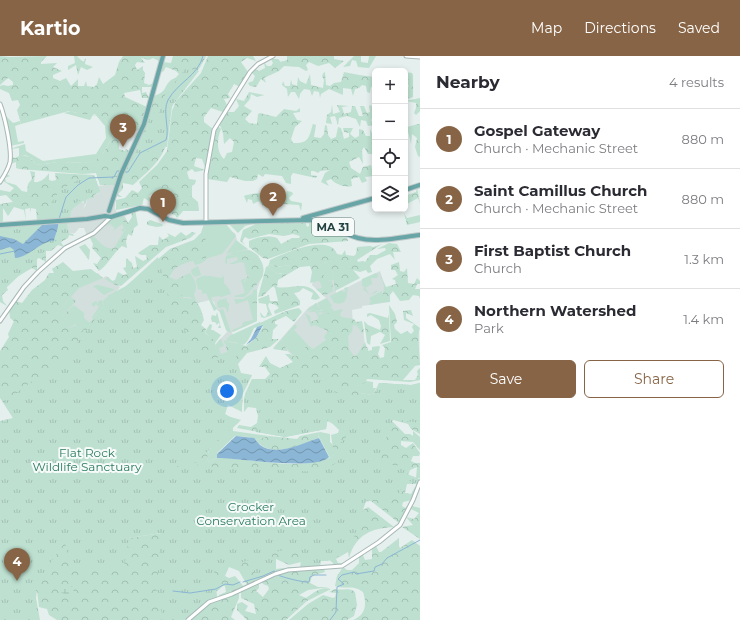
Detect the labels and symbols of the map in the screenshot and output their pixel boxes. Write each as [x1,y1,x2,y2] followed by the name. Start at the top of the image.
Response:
[110,114,136,147] pin: 3
[260,183,286,216] pin: 2
[150,189,176,222] pin: 1
[312,218,354,236] road number: MA 31
[217,381,237,401] your location
[32,445,142,474] park label: Flat Rock Wildlife Sanctuary
[196,499,306,528] park label: Crocker Conservation Area
[4,548,30,581] pin: 4

